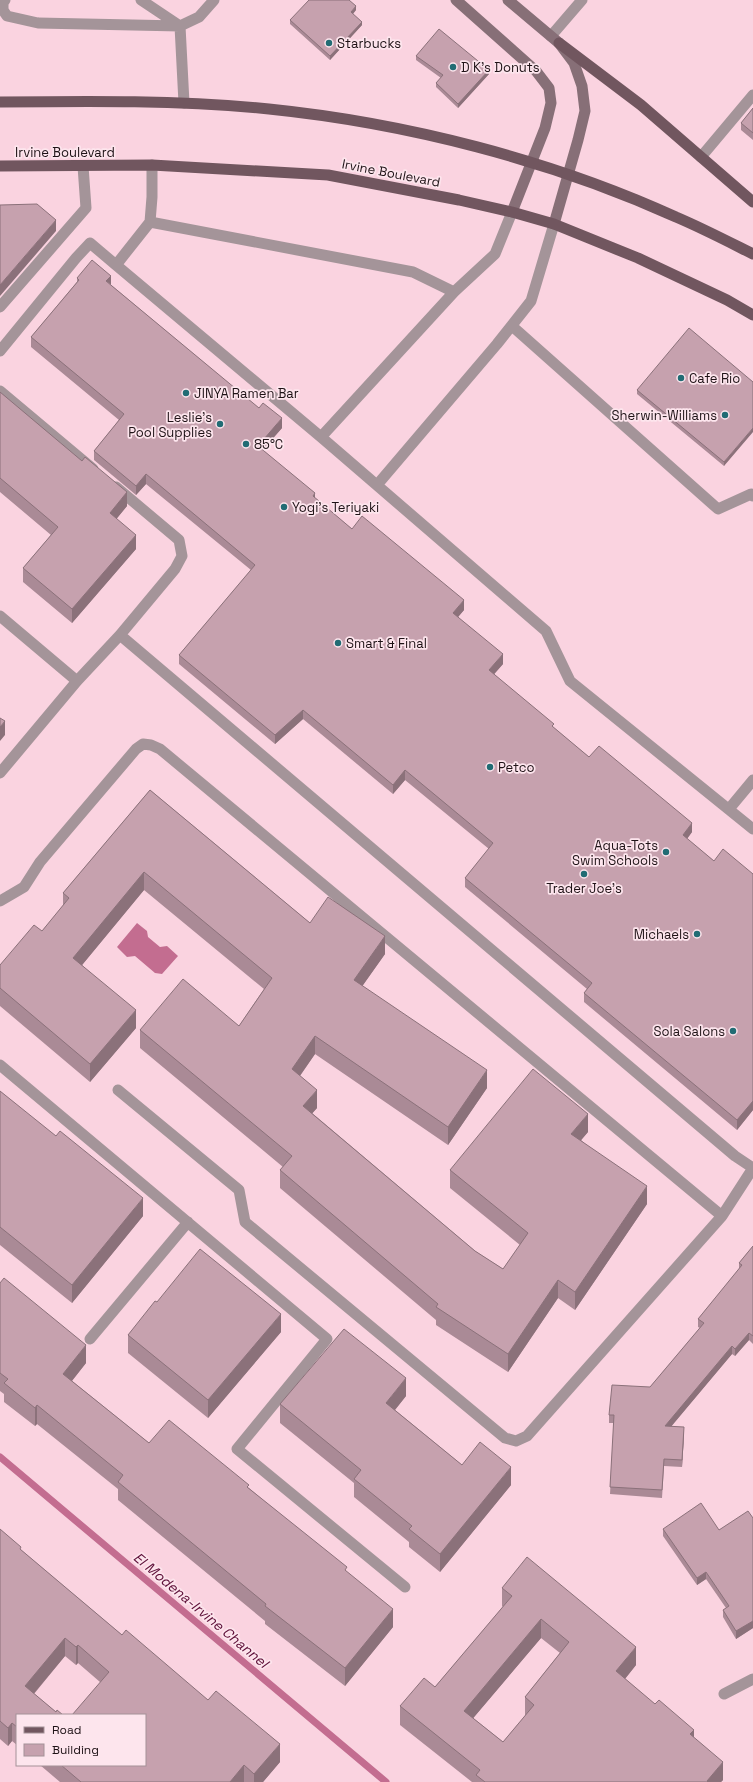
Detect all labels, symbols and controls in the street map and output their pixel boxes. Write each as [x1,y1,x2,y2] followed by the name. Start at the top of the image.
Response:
[337,35,401,52] place label: Starbucks
[324,38,334,48] marker: Starbucks
[461,59,540,76] place label: D K's Donuts
[448,62,458,72] marker: D K's Donuts
[15,144,115,161] street label: Irvine Boulevard
[340,155,442,191] street label: Irvine Boulevard
[689,370,740,387] place label: Cafe Rio
[676,373,686,383] marker: Cafe Rio
[194,385,299,402] place label: JINYA Ramen Bar
[181,388,191,398] marker: JINYA Ramen Bar
[612,407,717,424] place label: Sherwin-Williams
[128,409,212,441] place label: Leslie's Pool Supplies
[720,410,730,420] marker: Sherwin-Williams
[215,419,225,429] marker: Leslie's Pool Supplies
[254,436,283,453] place label: 85°C
[241,439,251,449] marker: 85°C
[292,499,379,516] place label: Yogi's Teriyaki
[279,502,289,512] marker: Yogi's Teriyaki
[346,635,427,652] place label: Smart & Final
[333,638,343,648] marker: Smart & Final
[498,759,535,776] place label: Petco
[485,762,495,772] marker: Petco
[572,837,658,869] place label: Aqua-Tots Swim Schools
[661,847,671,857] marker: Aqua-Tots Swim Schools
[579,869,589,879] marker: Trader Joe's
[546,880,622,897] place label: Trader Joe's
[634,926,689,943] place label: Michaels
[692,929,702,939] marker: Michaels
[654,1023,725,1040] place label: Sola Salons
[728,1026,738,1036] marker: Sola Salons
[130,1548,273,1673] water label: El Modena-Irvine Channel
[16,1714,146,1766] legend
[52,1722,81,1738] text: Road
[52,1742,99,1758] text: Building

